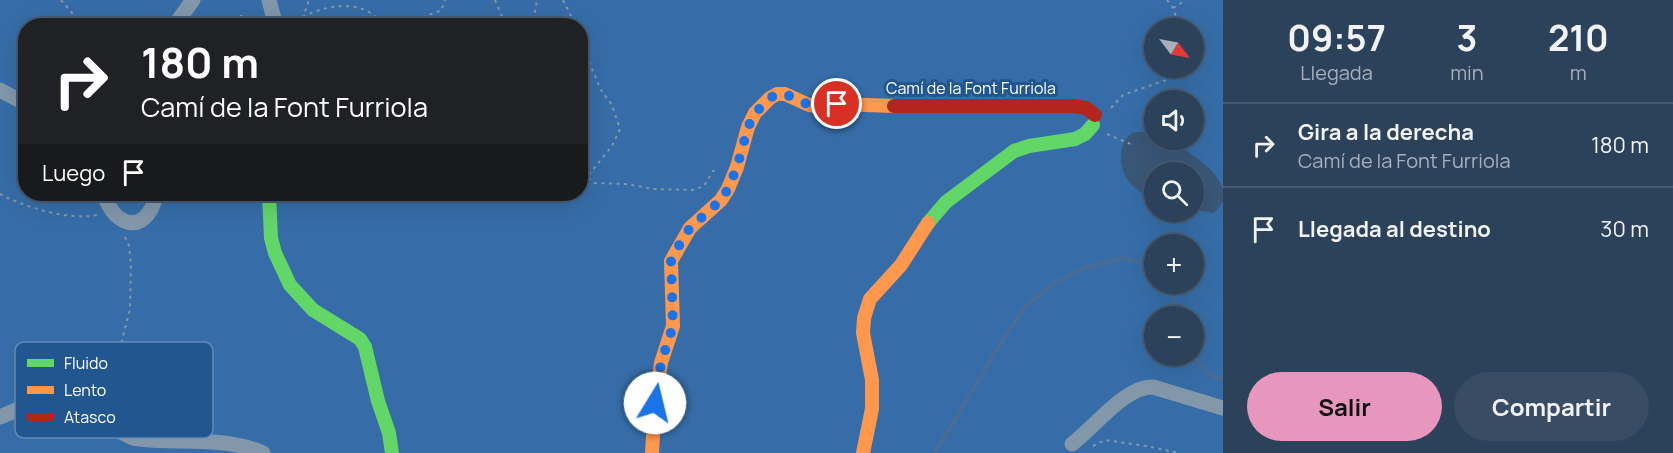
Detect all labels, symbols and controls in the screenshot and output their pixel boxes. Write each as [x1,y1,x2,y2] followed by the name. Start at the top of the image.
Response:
[1287,13,1386,62] text: 09:57
[1456,13,1477,62] text: 3
[1548,13,1609,62] text: 210
[1144,18,1204,78] north arrow
[1144,18,1204,366] map controls
[141,33,259,91] text: 180 m
[42,42,120,120] icon: right
[1300,59,1373,86] text: Llegada
[1450,59,1484,86] text: min
[1570,59,1587,86] text: m
[886,77,1056,99] street label: Camí de la Font Furriola
[811,78,862,129] pin
[820,87,853,120] icon: arrive
[141,88,428,125] text: Camí de la Font Furriola
[1144,90,1204,150] button: sound
[1298,117,1474,147] text: Gira a la derecha
[1247,129,1280,162] icon: right
[1591,130,1649,160] text: 180 m
[1298,147,1511,174] text: Camí de la Font Furriola
[117,156,150,189] icon: arrive
[42,158,105,188] text: Luego
[1144,162,1204,222] button: search
[1247,213,1280,246] icon: arrive
[1298,214,1491,244] text: Llegada al destino
[1600,214,1649,244] text: 30 m
[1144,234,1204,294] button: +
[1144,306,1204,366] button: −
[15,342,213,438] legend
[64,352,108,374] text: Fluido
[623,371,687,435] position arrow
[1247,372,1442,441] button: Salir
[1454,372,1649,441] button: Compartir
[64,379,106,401] text: Lento
[64,406,116,428] text: Atasco

